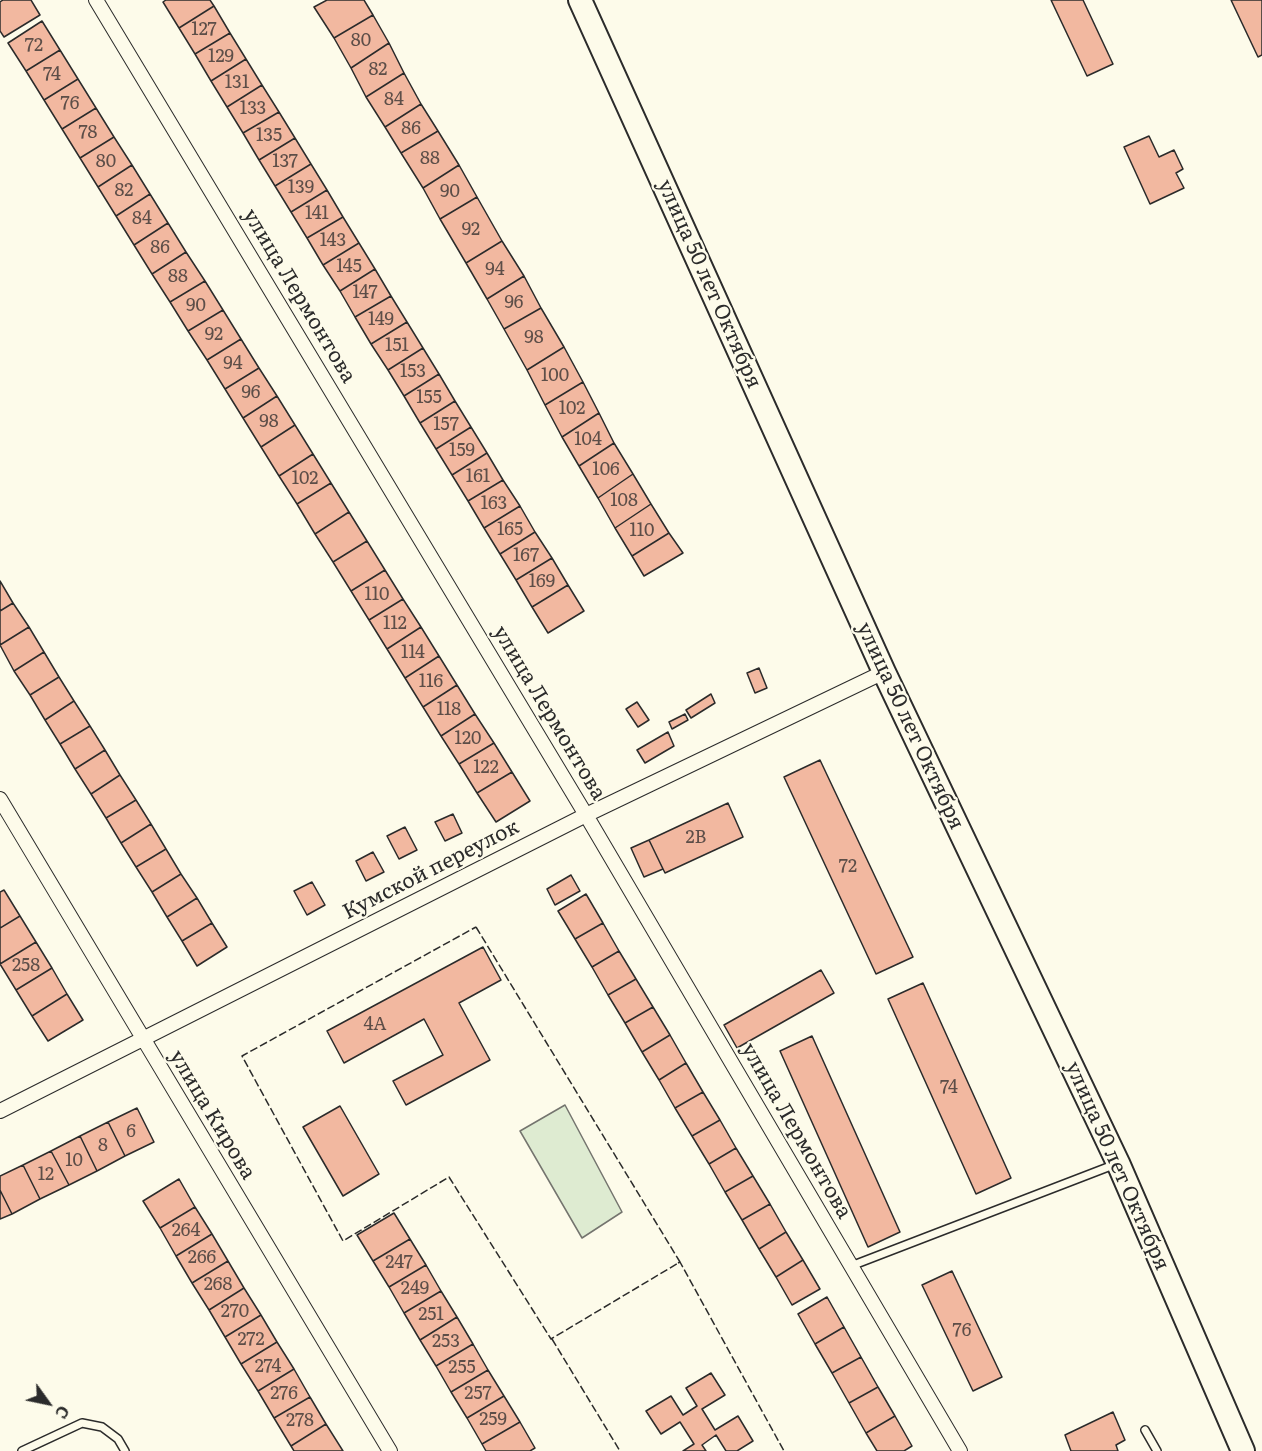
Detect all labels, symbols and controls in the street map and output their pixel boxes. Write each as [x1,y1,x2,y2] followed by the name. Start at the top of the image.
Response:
[191,19,217,41] house number: 127
[351,30,371,52] house number: 80
[25,35,43,57] house number: 72
[208,46,234,68] house number: 129
[369,59,387,81] house number: 82
[43,64,61,86] house number: 74
[225,72,249,94] house number: 131
[384,89,404,111] house number: 84
[61,93,79,115] house number: 76
[240,98,266,120] house number: 133
[401,118,421,140] house number: 86
[78,122,98,144] house number: 78
[256,125,282,147] house number: 135
[420,148,440,170] house number: 88
[96,151,116,173] house number: 80
[272,151,298,173] house number: 137
[652,176,766,392] street label: улица 50 лет Октября
[288,177,314,199] house number: 139
[115,180,133,202] house number: 82
[440,181,460,203] house number: 90
[305,203,329,225] house number: 141
[237,204,361,388] street label: улица Лермонтова
[132,208,152,230] house number: 84
[462,219,480,241] house number: 92
[320,230,346,252] house number: 143
[150,237,170,259] house number: 86
[336,256,362,278] house number: 145
[485,259,505,281] house number: 94
[168,266,188,288] house number: 88
[352,282,378,304] house number: 147
[504,292,524,314] house number: 96
[186,295,206,317] house number: 90
[368,309,394,331] house number: 149
[205,324,223,346] house number: 92
[524,327,544,349] house number: 98
[385,335,409,357] house number: 151
[223,353,243,375] house number: 94
[400,361,426,383] house number: 153
[541,365,569,387] house number: 100
[241,382,261,404] house number: 96
[416,387,442,409] house number: 155
[559,398,585,420] house number: 102
[259,411,279,433] house number: 98
[433,414,459,436] house number: 157
[574,429,602,451] house number: 104
[449,440,475,462] house number: 159
[592,459,620,481] house number: 106
[466,466,490,488] house number: 161
[292,468,318,490] house number: 102
[610,490,638,512] house number: 108
[481,493,507,515] house number: 163
[497,519,523,541] house number: 165
[629,520,655,542] house number: 110
[513,545,539,567] house number: 167
[529,571,555,593] house number: 169
[364,584,390,606] house number: 110
[383,613,407,635] house number: 112
[851,618,969,834] street label: улица 50 лет Октября
[487,621,611,805] street label: улица Лермонтова
[401,642,425,664] house number: 114
[419,671,443,693] house number: 116
[437,699,461,721] house number: 118
[455,728,481,750] house number: 120
[473,757,499,779] house number: 122
[339,815,523,925] street label: Кумской переулок
[685,827,707,849] house number: 2В
[839,856,857,878] house number: 72
[12,955,40,977] house number: 258
[363,1014,387,1036] house number: 4А
[735,1039,857,1223] street label: улица Лермонтова
[163,1046,261,1184] street label: улица Кирова
[1060,1058,1174,1274] street label: улица 50 лет Октября
[940,1077,958,1099] house number: 74
[126,1121,136,1143] house number: 6
[98,1135,108,1157] house number: 8
[65,1150,83,1172] house number: 10
[38,1164,54,1186] house number: 12
[172,1220,200,1242] house number: 264
[188,1247,216,1269] house number: 266
[385,1252,413,1274] house number: 247
[204,1274,232,1296] house number: 268
[401,1278,429,1300] house number: 249
[221,1301,249,1323] house number: 270
[418,1304,444,1326] house number: 251
[953,1320,971,1342] house number: 76
[237,1329,265,1351] house number: 272
[432,1331,460,1353] house number: 253
[255,1356,281,1378] house number: 274
[448,1357,476,1379] house number: 255
[18,1373,78,1433] north arrow
[270,1383,298,1405] house number: 276
[464,1383,492,1405] house number: 257
[50,1401,76,1424] text: С
[479,1409,507,1431] house number: 259
[286,1410,314,1432] house number: 278

